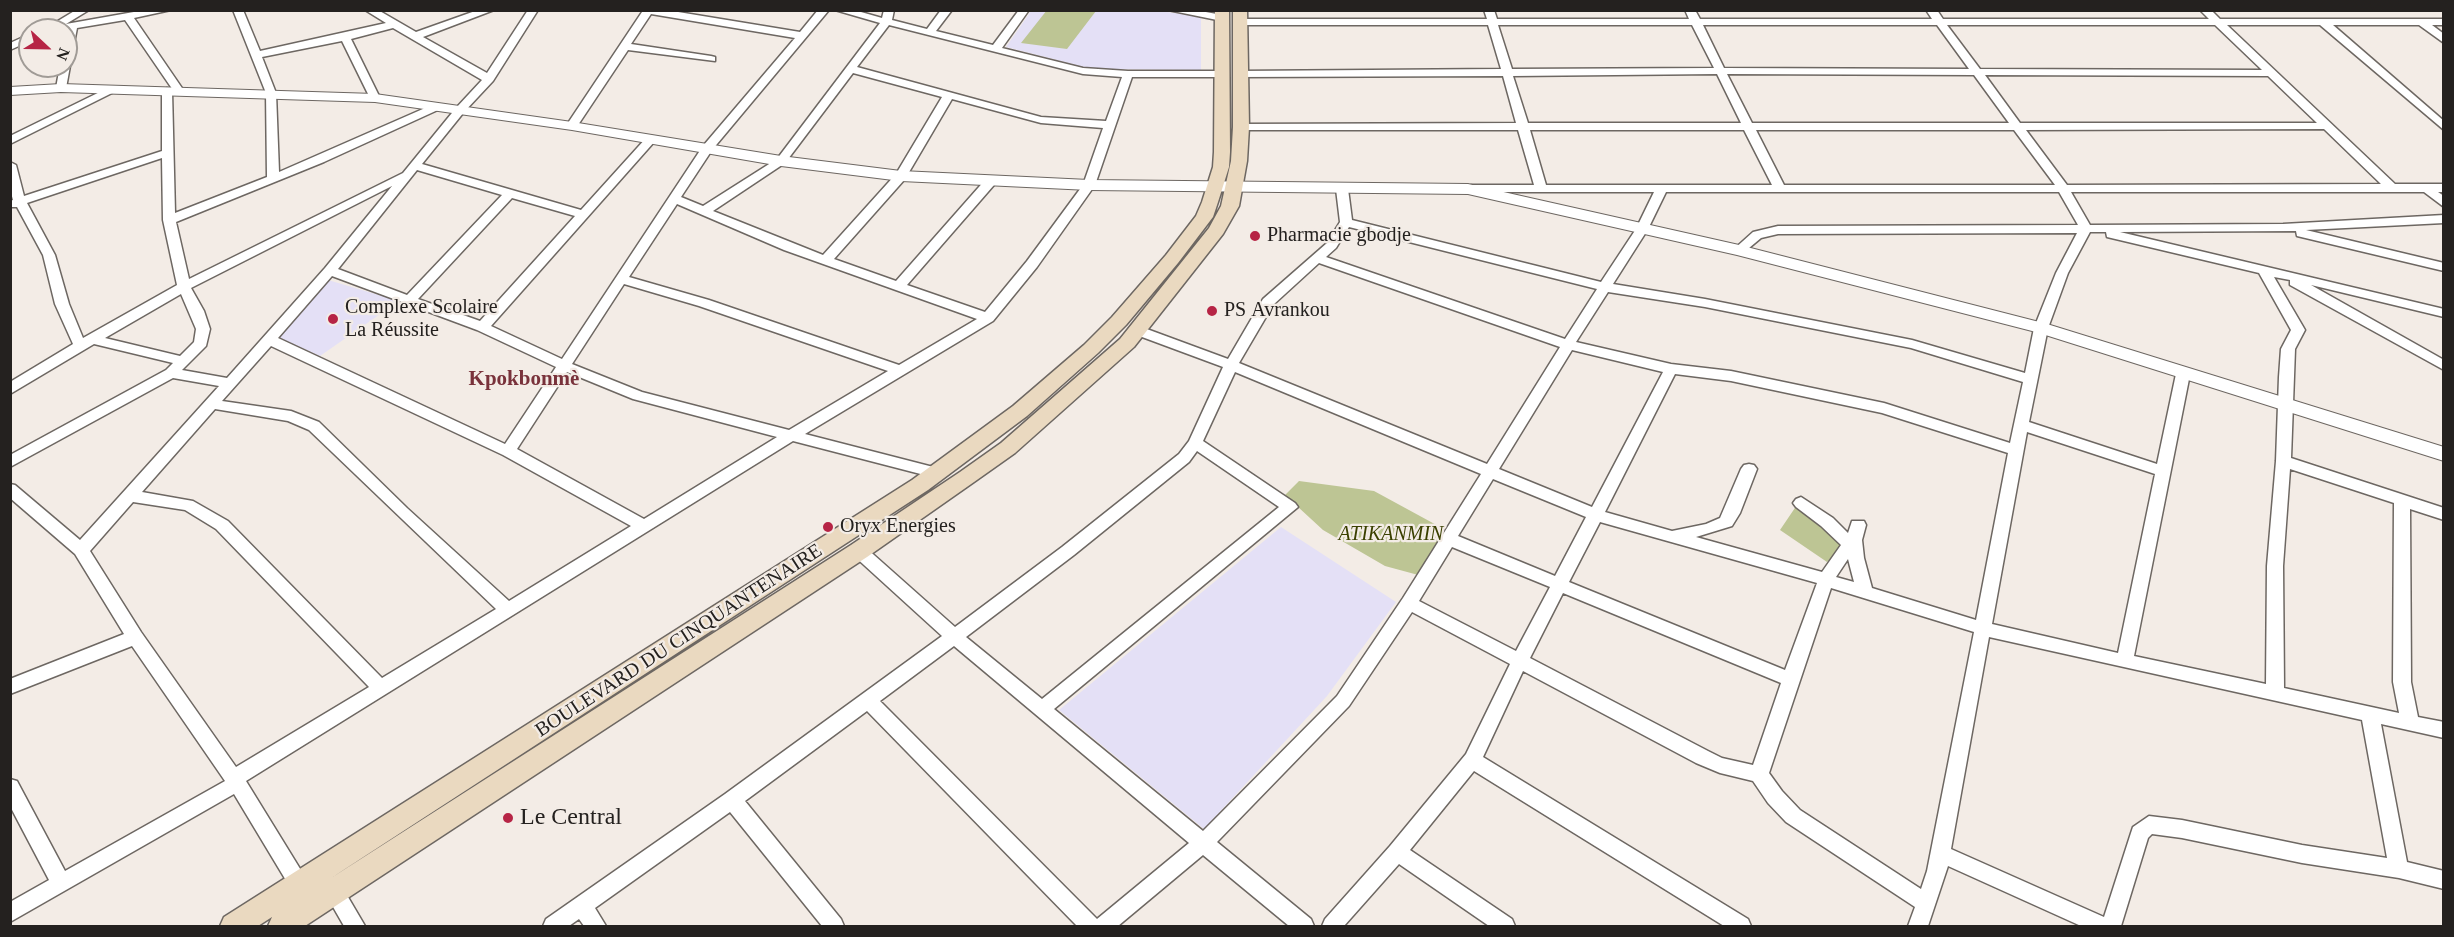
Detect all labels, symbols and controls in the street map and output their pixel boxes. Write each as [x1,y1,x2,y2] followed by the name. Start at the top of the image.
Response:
[18,18,78,78] north arrow
[53,46,73,63] text: N
[1267,224,1411,248] place label: Pharmacie gbodje
[1248,229,1262,243] marker: Pharmacie gbodje
[345,296,498,343] place label: Complexe Scolaire La Réussite
[1224,299,1330,323] place label: PS Avrankou
[1205,304,1219,318] marker: PS Avrankou
[326,312,340,326] marker: Complexe Scolaire La Réussite
[469,367,579,393] district label: Kpokbonmè
[840,515,956,539] place label: Oryx Energies
[821,520,835,534] marker: Oryx Energies
[1339,523,1443,547] park label: ATIKANMIN
[531,539,827,743] street label: BOULEVARD DU CINQUANTENAIRE
[520,804,622,832] place label: Le Central
[501,811,515,825] marker: Le Central

